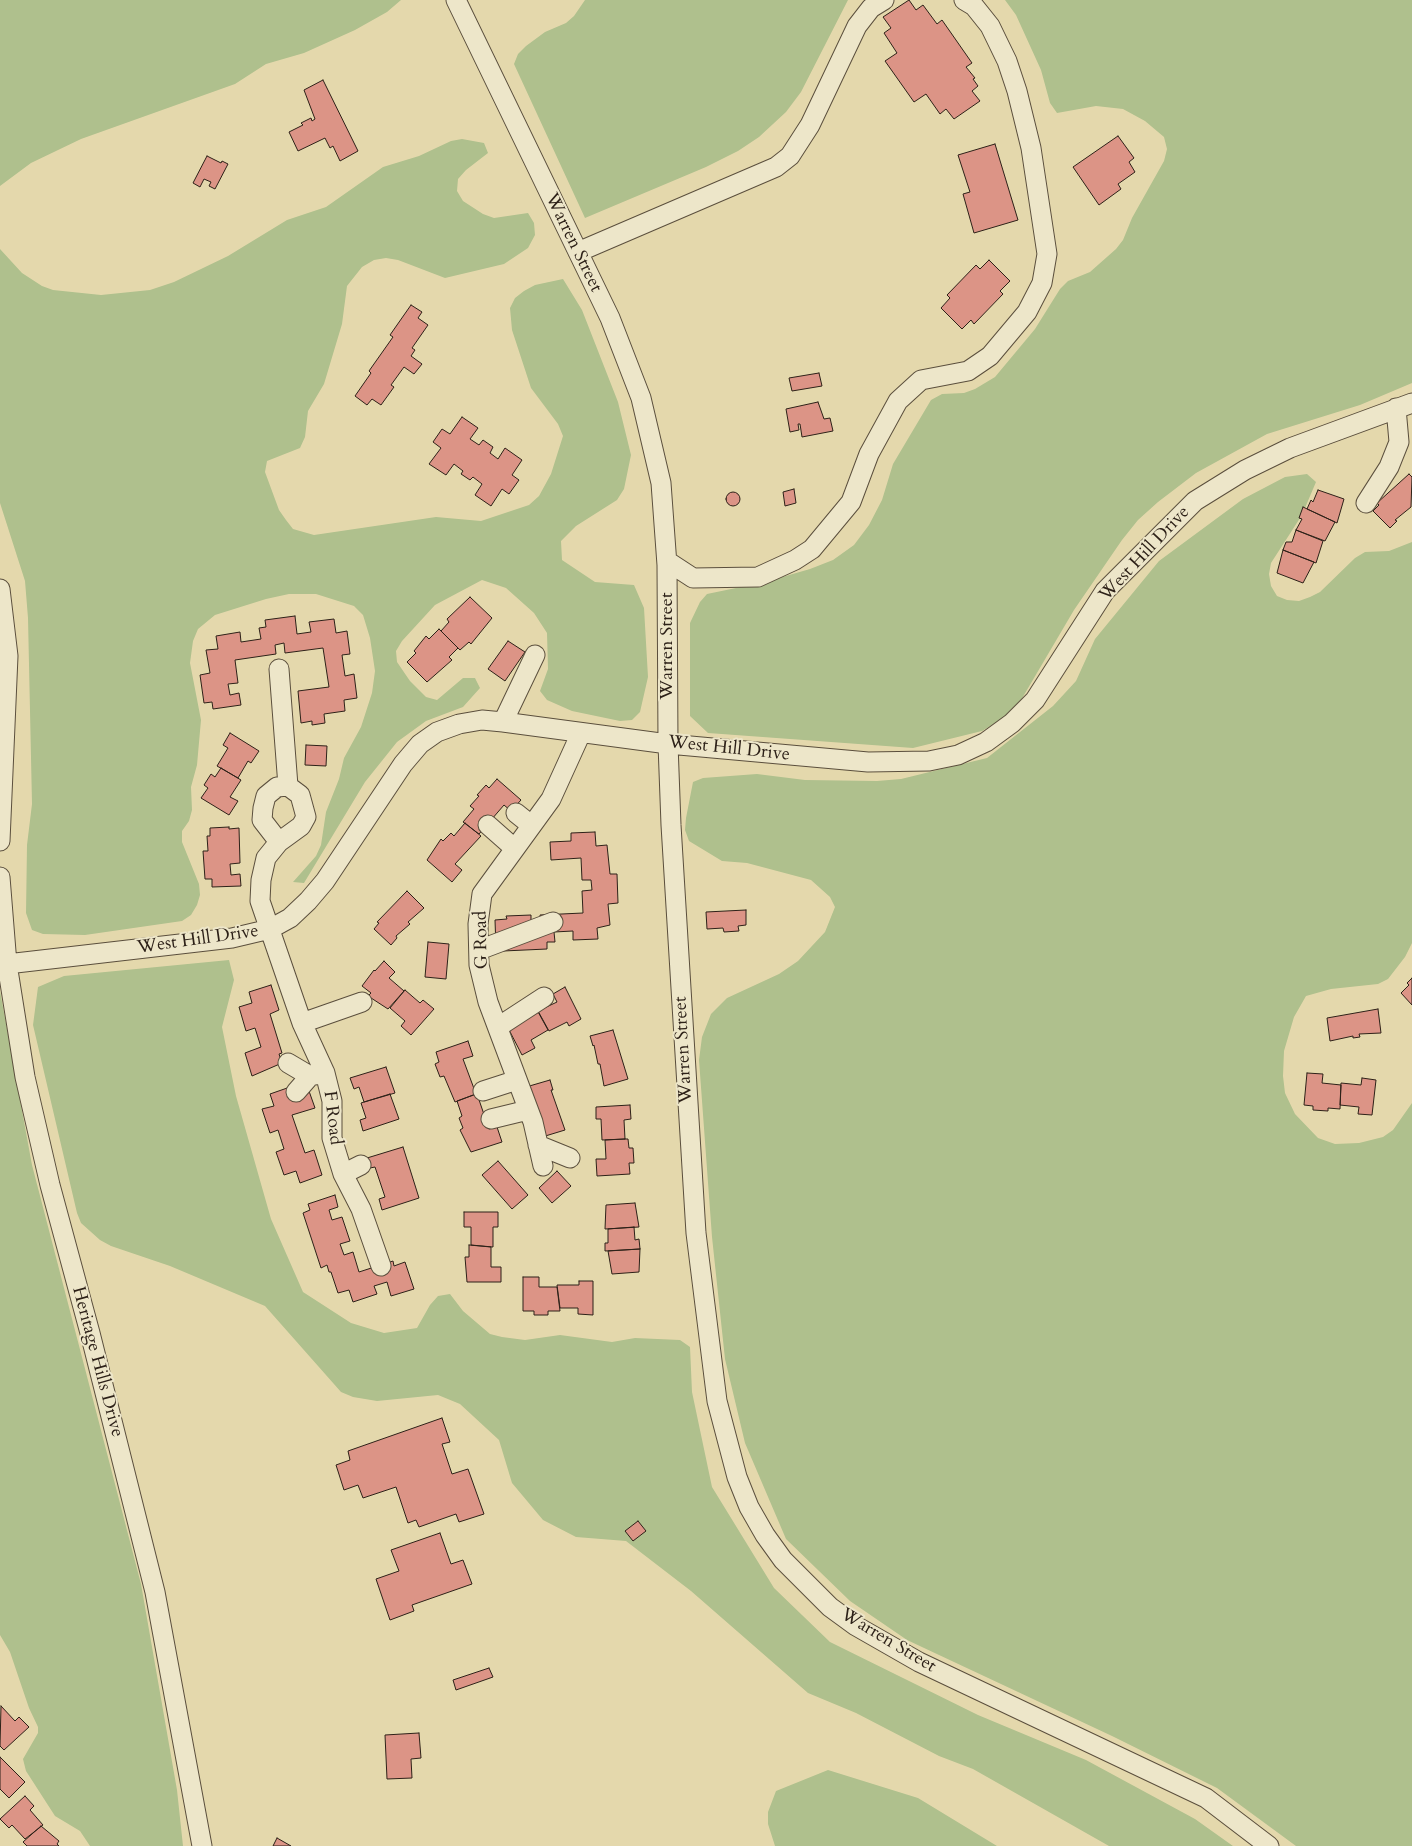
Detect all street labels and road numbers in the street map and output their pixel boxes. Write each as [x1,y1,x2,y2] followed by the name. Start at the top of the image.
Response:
[540,190,606,296] street label: Warren Street
[1095,502,1195,606] street label: West Hill Drive
[657,592,679,700] street label: Warren Street
[667,732,791,766] street label: West Hill Drive
[471,910,493,970] street label: G Road
[136,921,260,959] street label: West Hill Drive
[670,996,698,1104] street label: Warren Street
[318,1090,346,1146] street label: F Road
[67,1284,127,1440] street label: Heritage Hills Drive
[836,1604,940,1678] street label: Warren Street

